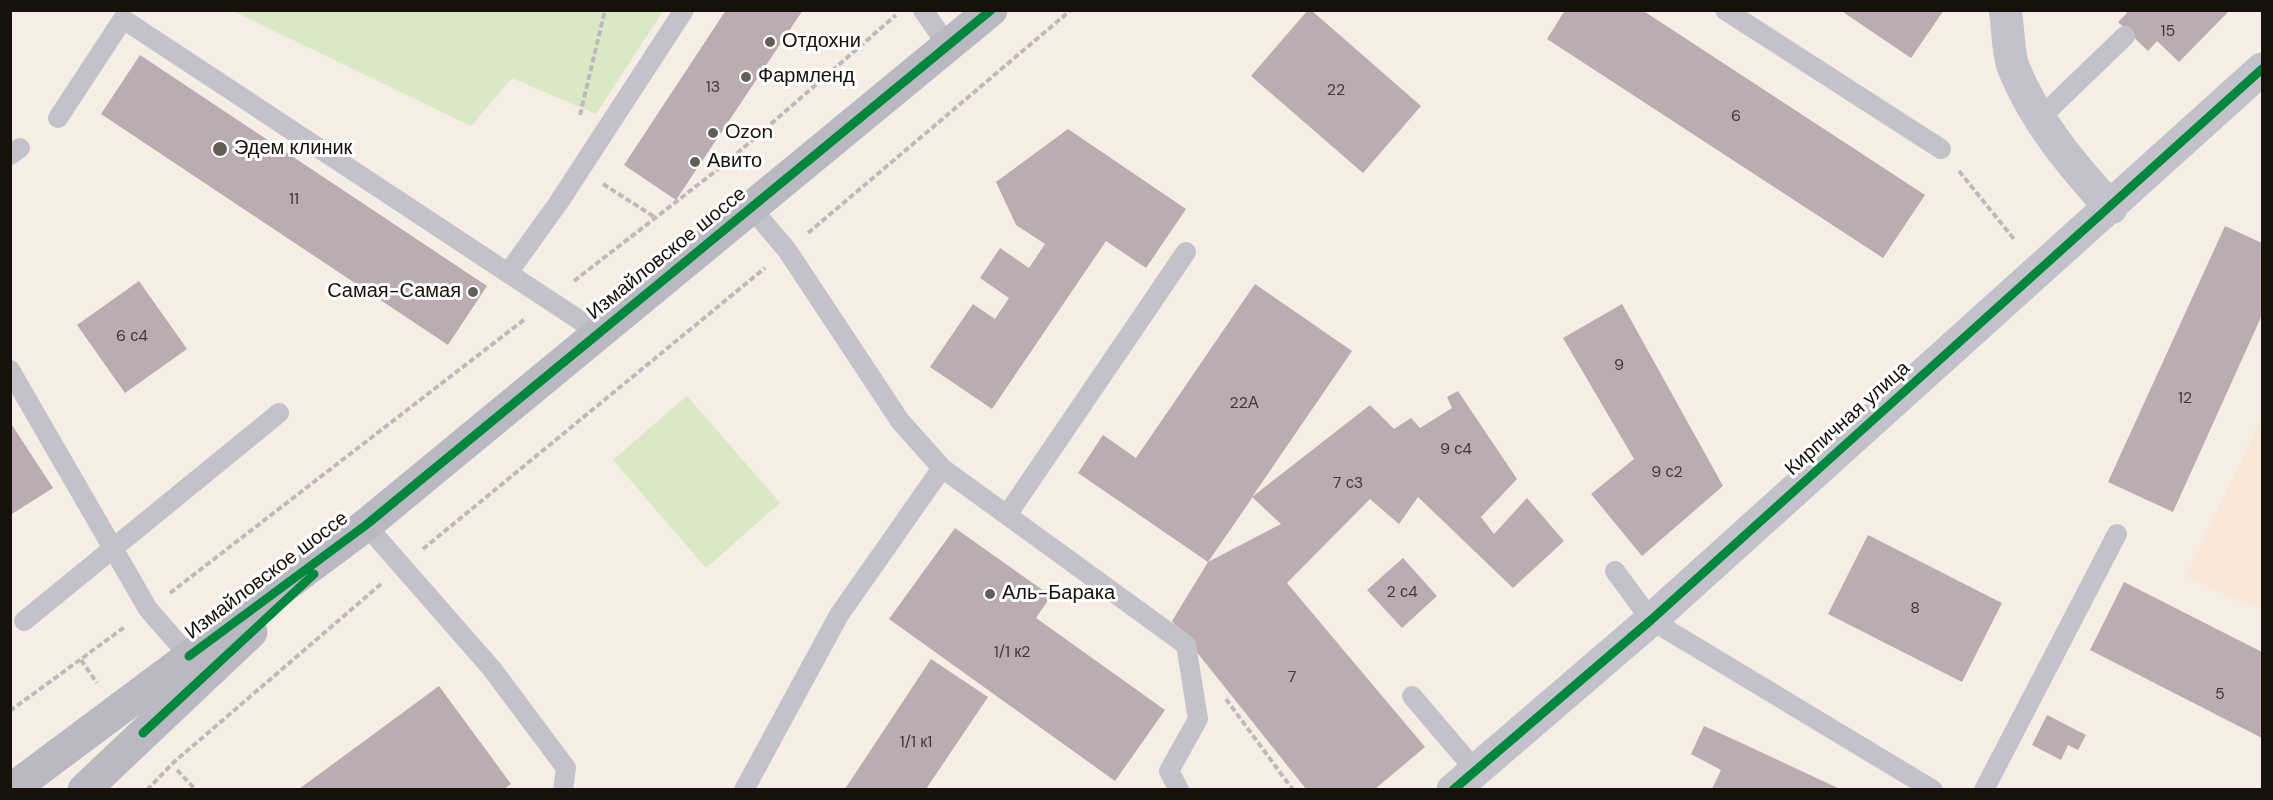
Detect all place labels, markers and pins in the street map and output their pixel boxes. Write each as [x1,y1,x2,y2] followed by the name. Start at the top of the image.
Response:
[782,30,861,54] place label: Отдохни
[763,35,777,49] marker: Отдохни
[758,65,855,89] place label: Фармленд
[739,70,753,84] marker: Фармленд
[725,121,773,145] place label: Ozon
[706,126,720,140] marker: Ozon
[234,137,352,161] place label: Эдем клиник
[211,140,229,158] marker: Эдем клиник
[707,150,762,174] place label: Авито
[688,155,702,169] marker: Авито
[327,280,461,304] place label: Самая-Самая
[466,285,480,299] marker: Самая-Самая
[1002,582,1115,606] place label: Аль-Барака
[983,587,997,601] marker: Аль-Барака

